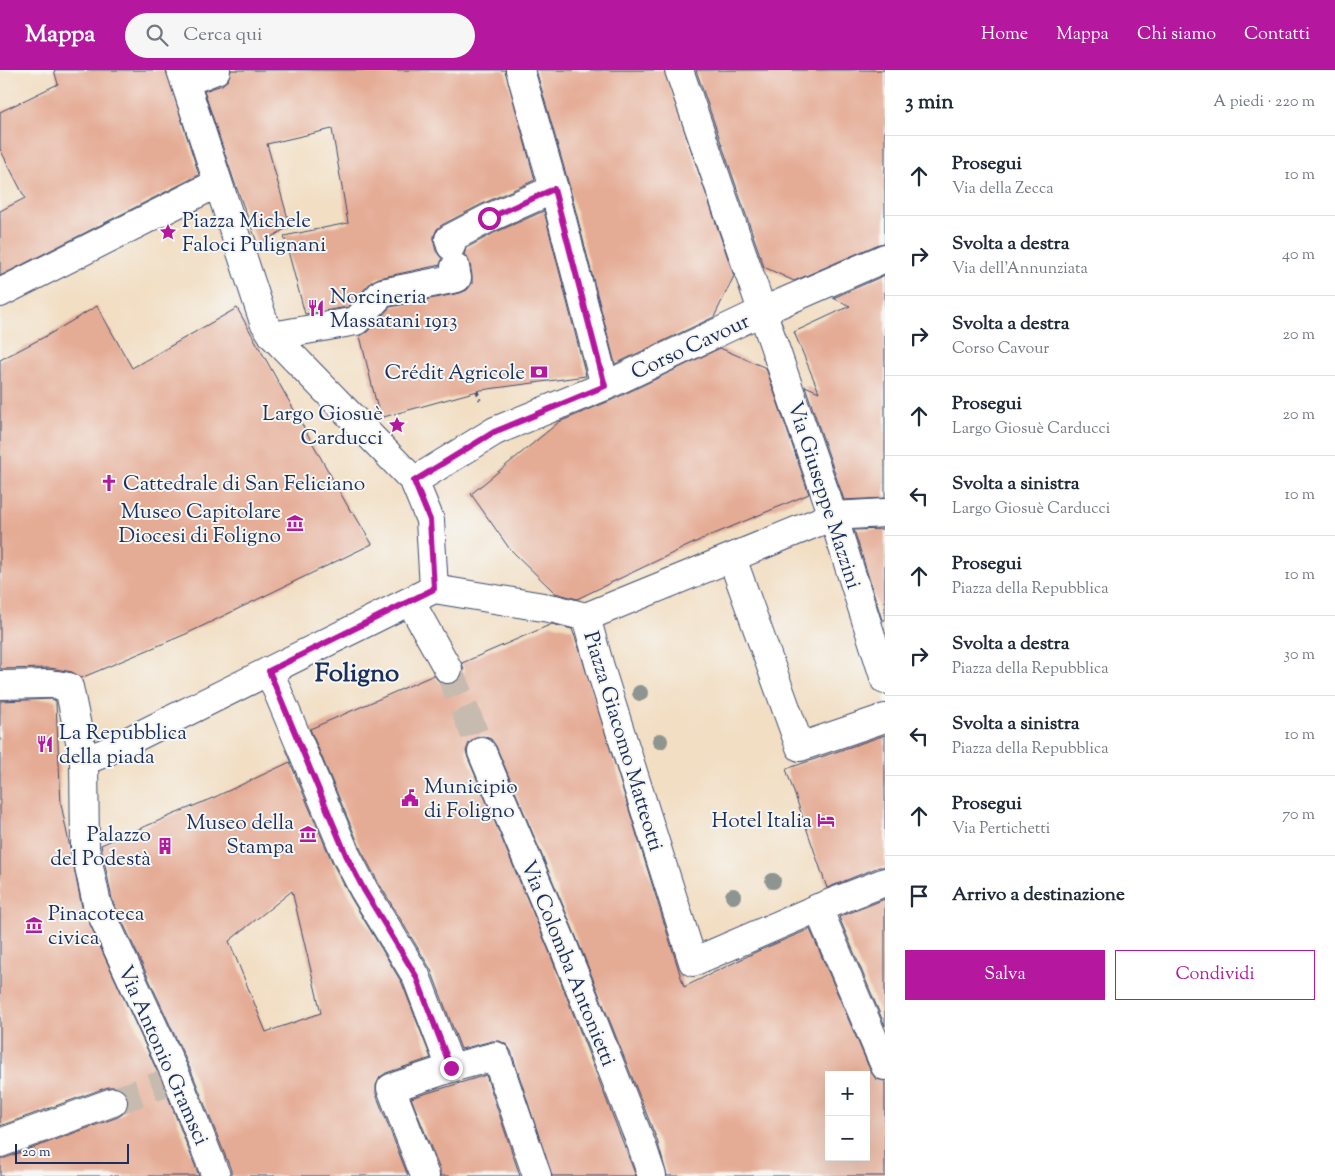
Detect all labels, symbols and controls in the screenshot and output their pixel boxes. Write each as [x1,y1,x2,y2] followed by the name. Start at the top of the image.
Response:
[125,13,475,58] search box
[25,18,95,52] text: Mappa
[143,21,171,49] icon: search
[183,22,262,49] text: Cerca qui
[981,22,1028,48] text: Home
[1056,22,1109,48] text: Mappa
[1137,22,1216,48] text: Chi siamo
[1244,22,1310,48] text: Contatti
[905,88,954,118] text: 3 min
[1213,91,1315,114] text: A piedi · 220 m
[952,151,1022,178] text: Prosegui
[905,162,933,190] icon: ahead
[1285,164,1315,187] text: 10 m
[952,178,1054,201] text: Via della Zecca
[182,207,326,261] place label: Piazza Michele Faloci Pulignani
[478,207,501,230] route start
[158,222,178,242] place icon: Piazza Michele Faloci Pulignani
[952,231,1069,258] text: Svolta a destra
[905,242,933,270] icon: right
[1282,244,1315,267] text: 40 m
[952,258,1088,281] text: Via dell'Annunziata
[330,283,457,337] place label: Norcineria Massatani 1913
[306,298,326,318] restaurant icon: Norcineria Massatani 1913
[627,307,755,388] street label: Corso Cavour
[952,311,1069,338] text: Svolta a destra
[905,322,933,350] icon: right
[1282,324,1315,347] text: 20 m
[952,338,1049,361] text: Corso Cavour
[384,359,525,389] place label: Crédit Agricole
[529,362,549,382] bank icon: Crédit Agricole
[952,391,1022,418] text: Prosegui
[779,398,868,593] street label: Via Giuseppe Mazzini
[262,400,383,454] place label: Largo Giosuè Carducci
[905,402,933,430] icon: ahead
[1282,404,1315,427] text: 20 m
[387,415,407,435] place icon: Largo Giosuè Carducci
[952,418,1110,441] text: Largo Giosuè Carducci
[123,470,365,500] place label: Cattedrale di San Feliciano
[952,471,1080,498] text: Svolta a sinistra
[99,473,119,493] church icon: Cattedrale di San Feliciano
[905,482,933,510] icon: left
[1285,484,1315,507] text: 10 m
[118,498,281,552] place label: Museo Capitolare Diocesi di Foligno
[952,498,1110,521] text: Largo Giosuè Carducci
[285,513,305,533] museum icon: Museo Capitolare Diocesi di Foligno
[952,551,1022,578] text: Prosegui
[905,562,933,590] icon: ahead
[1285,564,1315,587] text: 10 m
[952,578,1109,601] text: Piazza della Repubblica
[574,628,670,855] street label: Piazza Giacomo Matteotti
[952,631,1069,658] text: Svolta a destra
[905,642,933,670] icon: right
[1284,644,1315,667] text: 30 m
[315,656,399,693] district label: Foligno
[952,658,1109,681] text: Piazza della Repubblica
[952,711,1080,738] text: Svolta a sinistra
[59,719,187,773] place label: La Repubblica della piada
[905,722,933,750] icon: left
[1285,724,1315,747] text: 10 m
[35,734,55,754] restaurant icon: La Repubblica della piada
[952,738,1109,761] text: Piazza della Repubblica
[424,773,518,827] place label: Municipio di Foligno
[400,788,420,808] public building icon: Municipio di Foligno
[952,791,1022,818] text: Prosegui
[905,802,933,830] icon: ahead
[1282,804,1315,827] text: 70 m
[712,807,812,837] place label: Hotel Italia
[186,809,294,863] place label: Museo della Stampa
[816,810,836,830] hotel icon: Hotel Italia
[952,818,1050,841] text: Via Pertichetti
[50,821,151,875] place label: Palazzo del Podestà
[298,824,318,844] museum icon: Museo della Stampa
[155,836,175,856] building icon: Palazzo del Podestà
[512,856,622,1071] street label: Via Colomba Antonietti
[905,882,933,910] icon: arrive
[952,882,1125,909] text: Arrivo a destinazione
[48,900,145,954] place label: Pinacoteca civica
[24,915,44,935] museum icon: Pinacoteca civica
[905,950,1105,1000] button: Salva
[1115,950,1315,1000] button: Condividi
[109,961,215,1150] street label: Via Antonio Gramsci
[440,1057,463,1080] route end
[825,1071,870,1161] map controls
[825,1071,870,1116] button: +
[825,1116,870,1161] button: −
[15,1141,129,1164] scale bar
[22,1143,51,1163] text: 20 m

